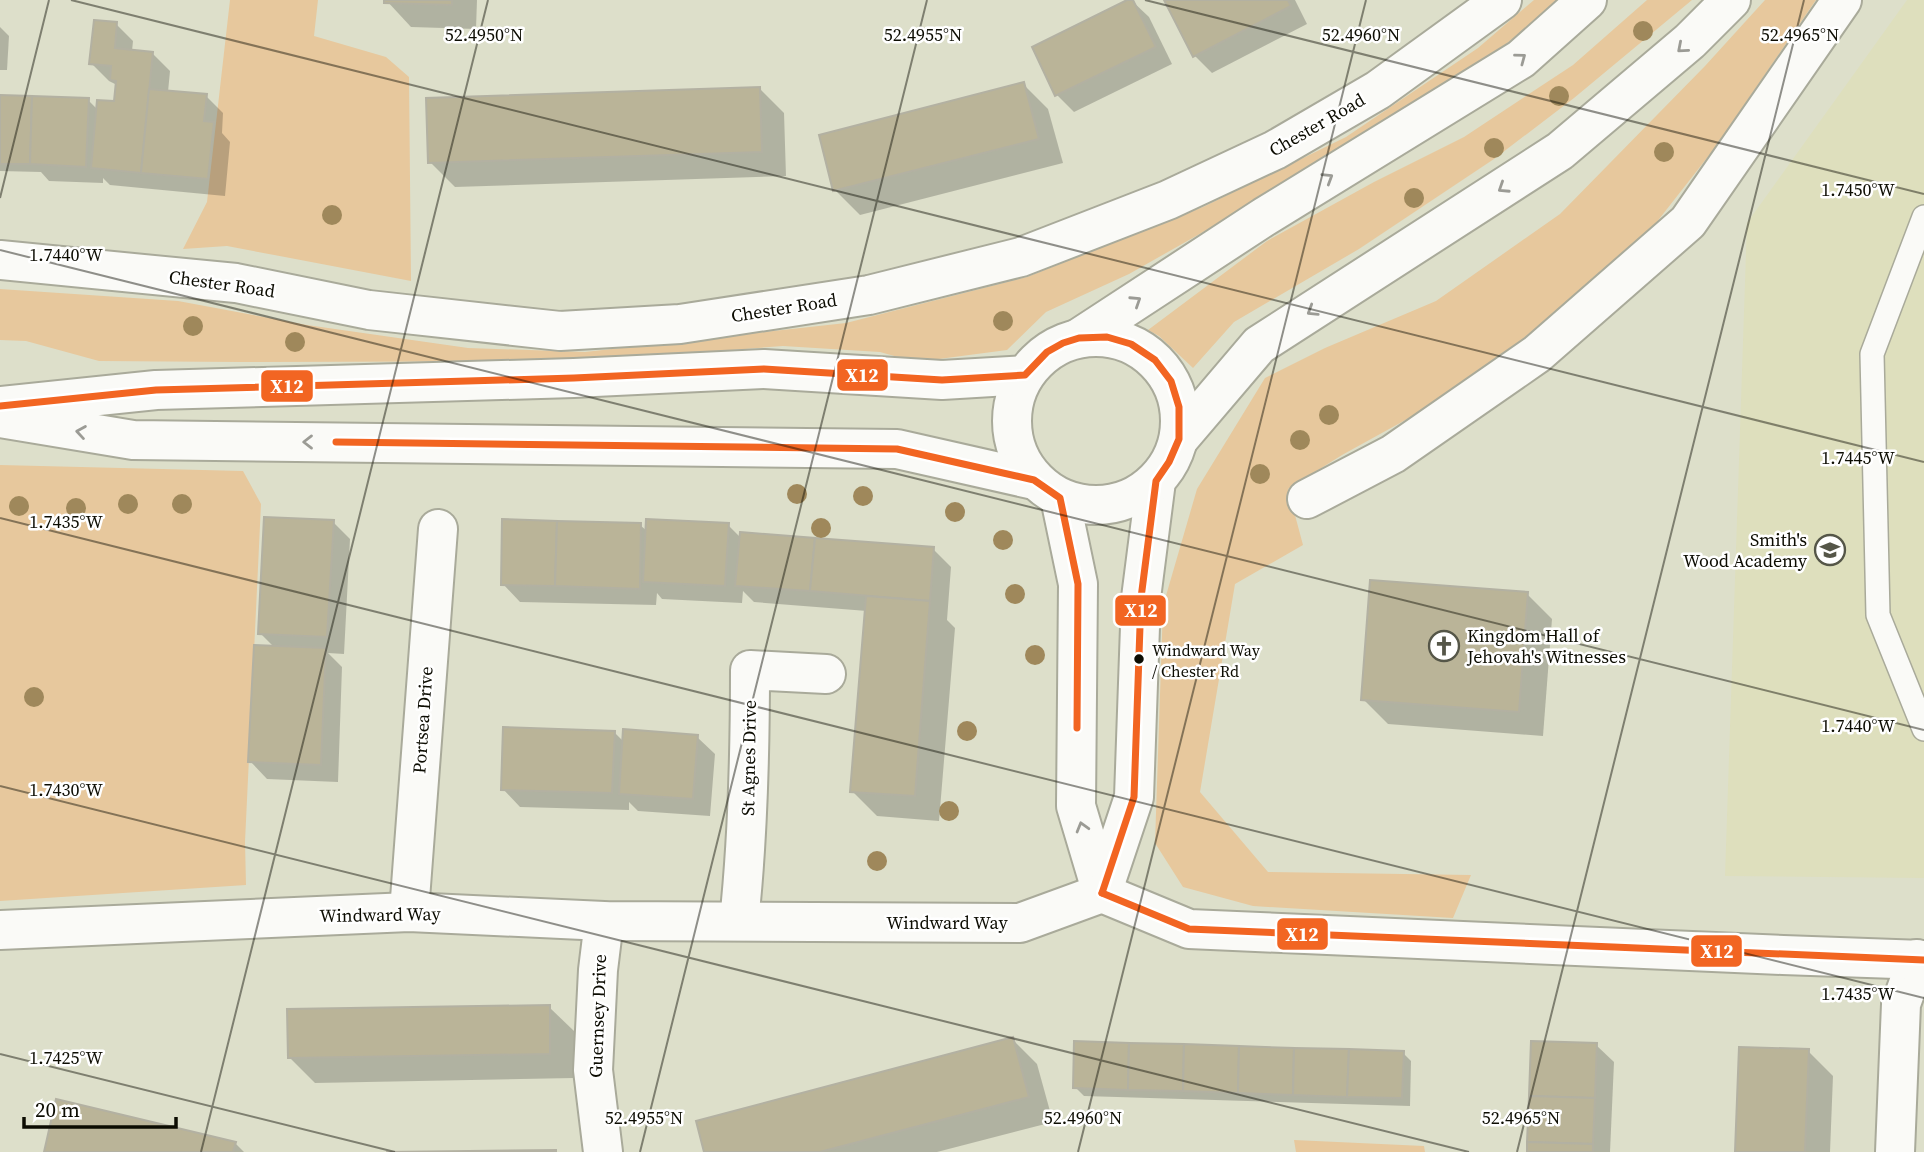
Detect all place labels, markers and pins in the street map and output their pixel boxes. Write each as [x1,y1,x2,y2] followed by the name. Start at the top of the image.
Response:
[1683,527,1808,573] place label: Smith's Wood Academy
[1813,533,1847,567] school or university icon: Smith's Wood Academy
[1466,623,1626,669] place label: Kingdom Hall of Jehovah's Witnesses
[1427,629,1461,663] church icon: Kingdom Hall of Jehovah's Witnesses
[1152,639,1261,682] place label: Windward Way / Chester Rd
[1132,652,1146,666] marker: Windward Way / Chester Rd

